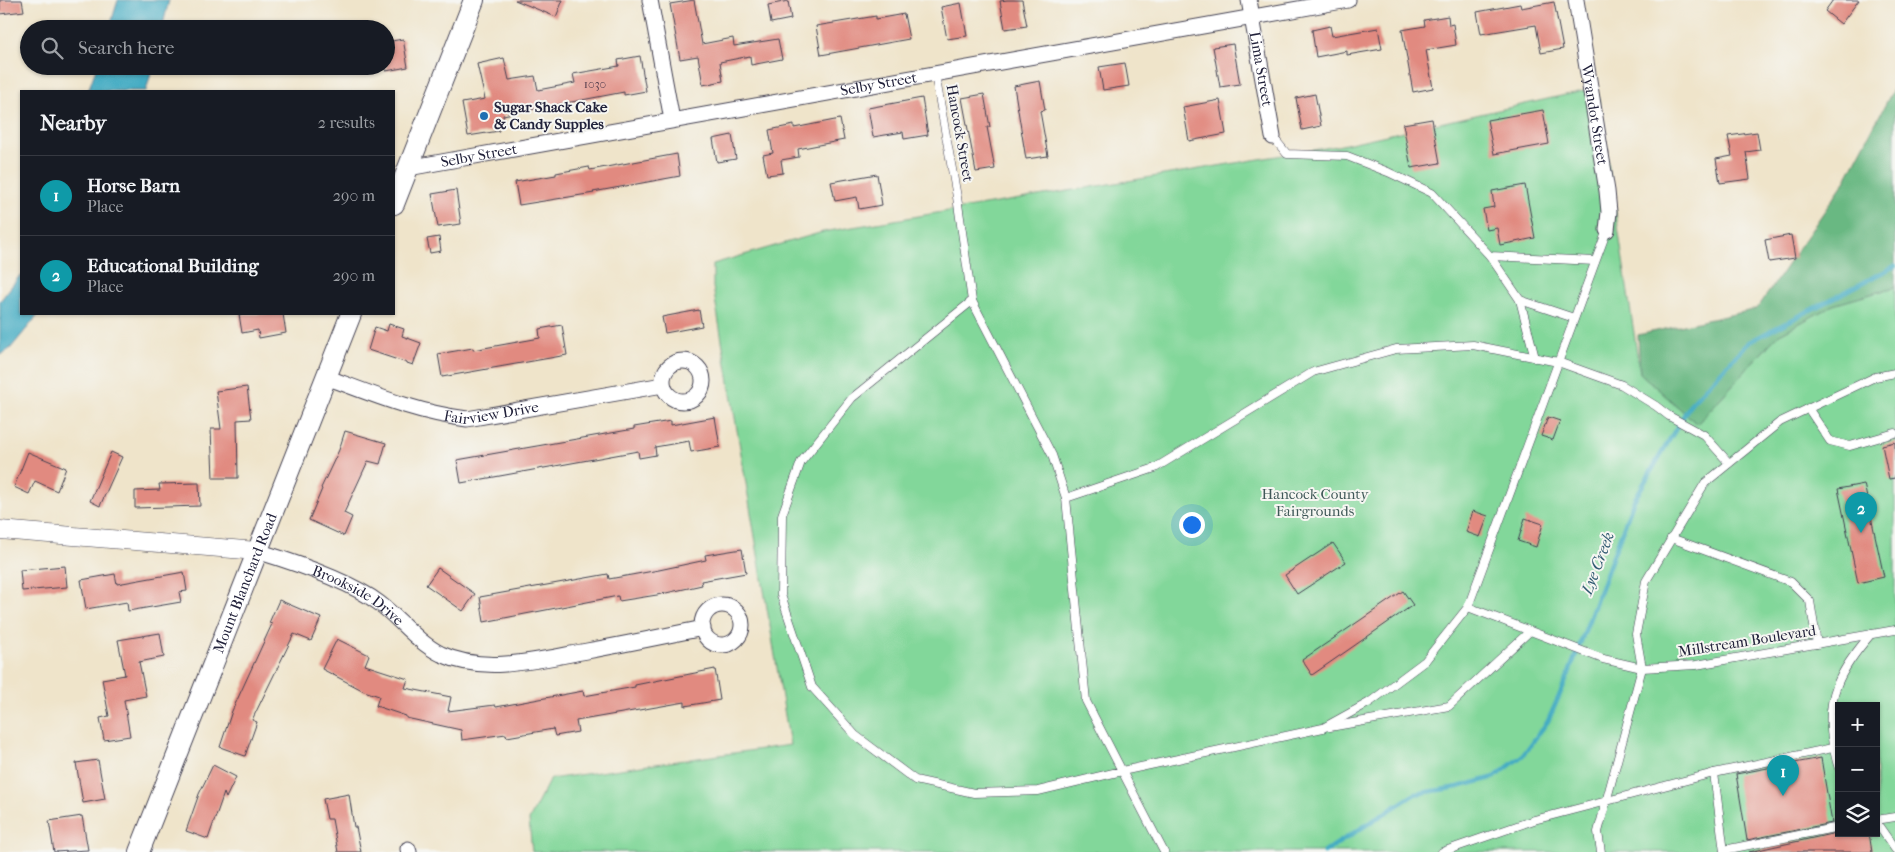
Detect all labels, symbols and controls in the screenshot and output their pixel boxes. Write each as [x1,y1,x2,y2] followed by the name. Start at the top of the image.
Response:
[20,20,395,75] search box
[1246,30,1277,108] street label: Lima Street
[38,34,66,62] icon: search
[78,37,174,59] text: Search here
[1577,62,1612,167] street label: Wyandot Street
[839,68,919,100] street label: Selby Street
[584,77,606,91] house number: 1030
[943,83,978,184] street label: Hancock Street
[494,98,608,133] place label: Sugar Shack Cake & Candy Supples
[478,110,490,122] marker: Sugar Shack Cake & Candy Supples
[40,111,106,135] text: Nearby
[318,113,375,132] text: 2 results
[439,140,519,171] street label: Selby Street
[87,175,180,197] text: Horse Barn
[53,186,59,205] text: 1
[333,186,375,205] text: 290 m
[87,197,123,216] text: Place
[87,255,259,277] text: Educational Building
[52,266,60,285] text: 2
[333,266,375,285] text: 290 m
[87,277,123,296] text: Place
[442,398,541,428] street label: Fairview Drive
[1261,485,1370,520] park label: Hancock County Fairgrounds
[1845,492,1877,533] pin: 2
[209,510,281,656] street label: Mount Blanchard Road
[1179,512,1205,538] your location
[1577,529,1618,598] water label: Lye Creek
[309,561,408,630] street label: Brookside Drive
[1677,621,1818,661] street label: Millstream Boulevard
[1835,702,1880,837] map controls
[1835,702,1880,747] button: +
[1835,747,1880,792] button: −
[1767,755,1799,796] pin: 1
[1835,792,1880,837] button: layers

